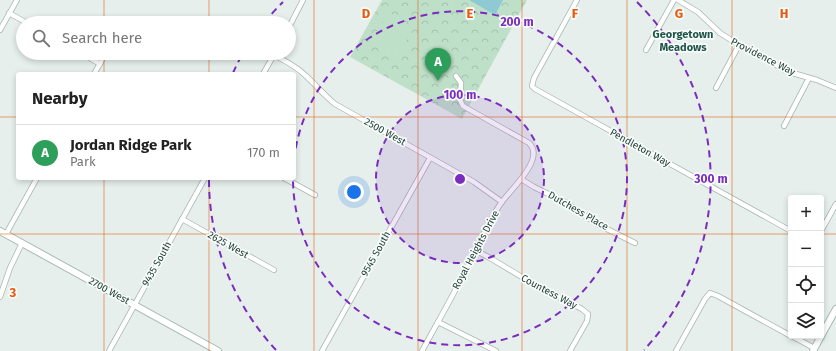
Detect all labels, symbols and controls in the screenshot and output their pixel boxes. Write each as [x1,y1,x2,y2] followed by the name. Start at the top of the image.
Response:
[362,6,371,21] text: D
[467,6,474,21] text: E
[572,6,579,21] text: F
[675,6,683,21] text: G
[780,6,788,21] text: H
[500,15,534,29] text: 200 m
[16,16,296,60] search box
[30,27,52,49] icon: search
[653,28,713,54] district label: Georgetown Meadows
[62,29,142,47] text: Search here
[729,36,797,78] street label: Providence Way
[425,48,451,81] pin: A
[32,88,87,109] text: Nearby
[444,88,476,102] text: 100 m
[362,116,408,149] street label: 2500 West
[608,126,672,170] street label: Pendleton Way
[70,136,192,154] text: Jordan Ridge Park
[41,145,49,160] text: A
[247,145,280,160] text: 170 m
[70,154,96,169] text: Park
[453,172,467,186] centre of rings
[693,172,728,186] text: 300 m
[344,182,364,202] your location
[546,189,610,233] street label: Dutchess Place
[788,195,824,339] map controls
[788,195,824,231] button: +
[450,208,502,292] street label: Royal Heights Drive
[206,229,251,261] street label: 2625 West
[359,229,393,279] street label: 9545 South
[788,231,824,267] button: −
[140,239,174,289] street label: 9435 South
[788,267,824,303] button: locate
[519,272,579,312] street label: Countess Way
[86,275,132,307] street label: 2700 West
[9,285,17,300] text: 3
[788,303,824,339] button: layers

